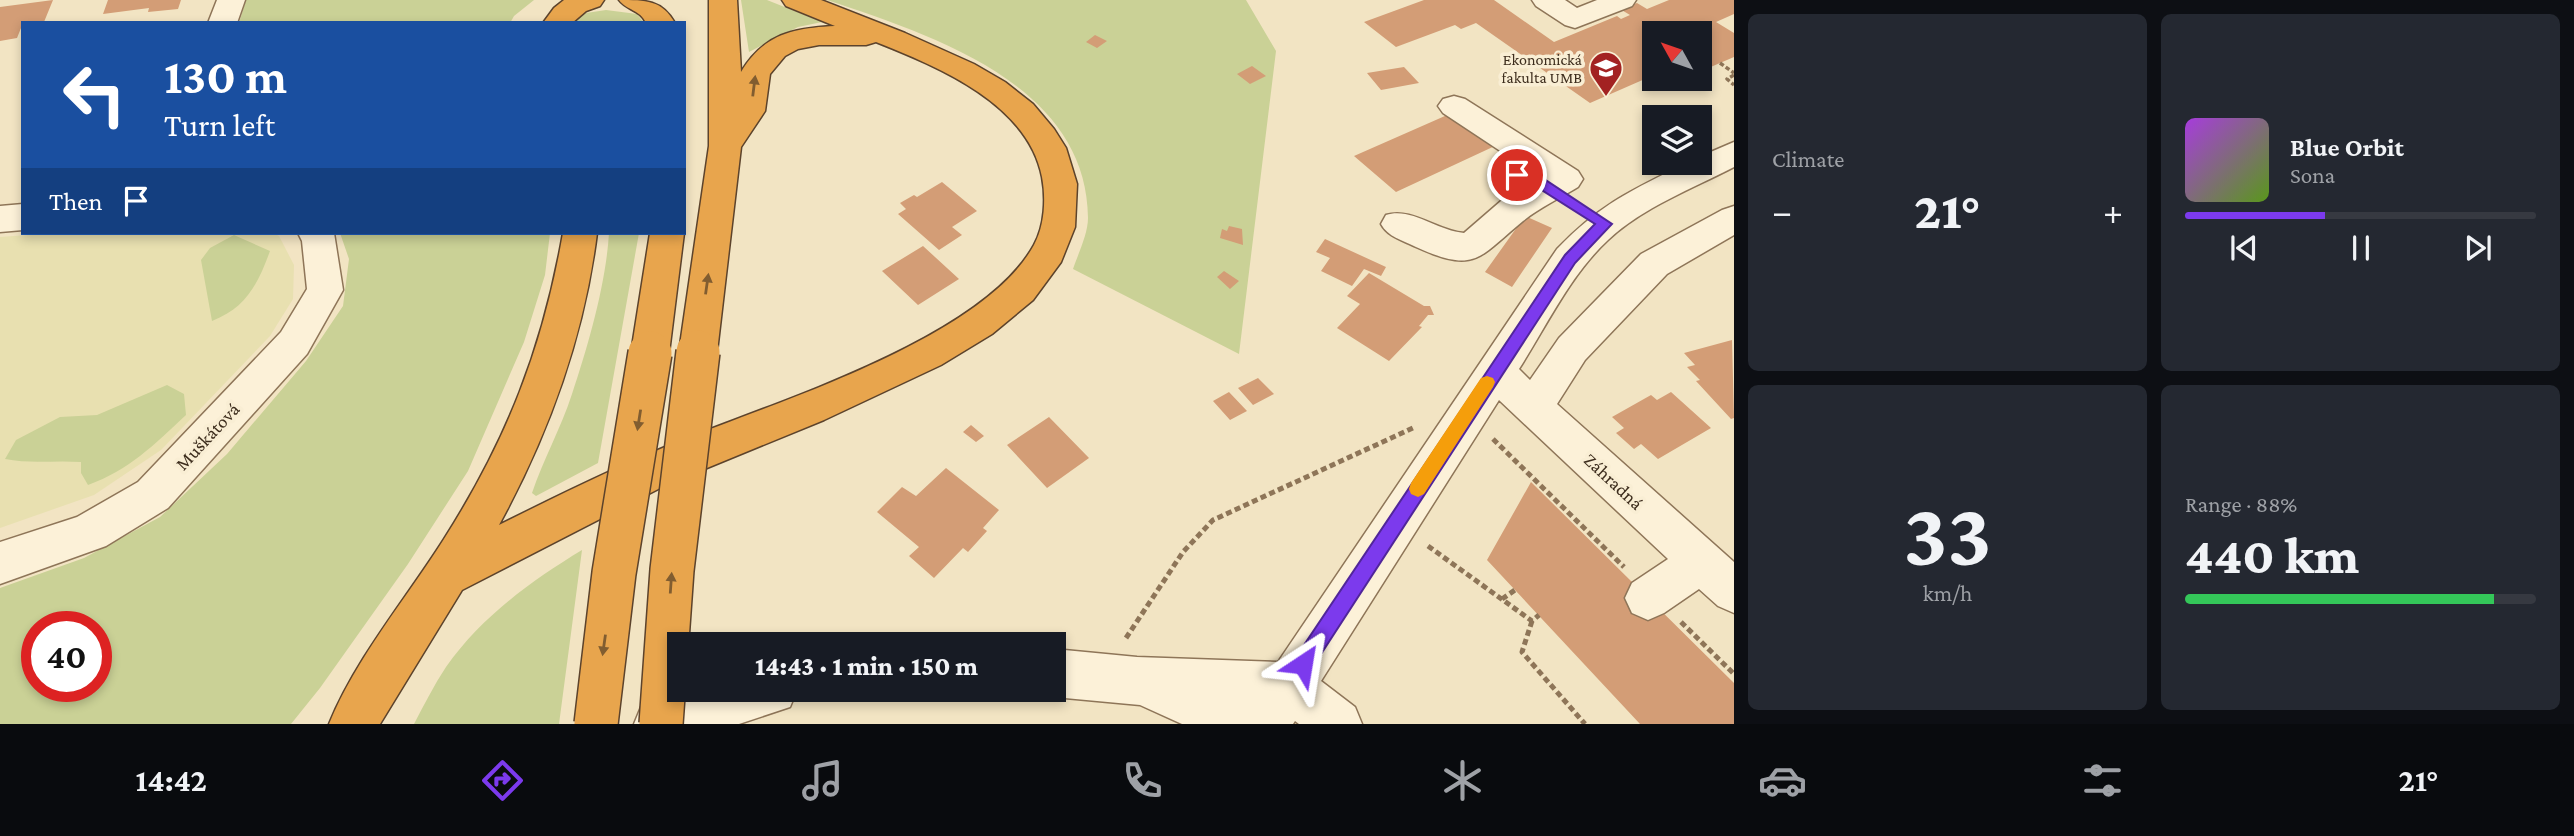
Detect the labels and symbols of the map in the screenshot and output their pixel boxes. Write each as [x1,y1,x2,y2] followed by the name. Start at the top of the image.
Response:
[1642,21,1712,91] north arrow
[1587,49,1625,98] school or university icon: Ekonomická fakulta UMB
[1502,51,1583,86] place label: Ekonomická fakulta UMB
[748,75,759,97] one-way arrow
[1487,145,1547,205] pin
[702,273,713,295] one-way arrow
[171,398,244,474] street label: Muškátová
[633,410,644,432] one-way arrow
[1580,449,1648,514] street label: Záhradná
[666,571,677,593] one-way arrow
[21,611,112,702] speed limit sign: 40
[1266,627,1340,701] position arrow
[599,634,610,656] one-way arrow

